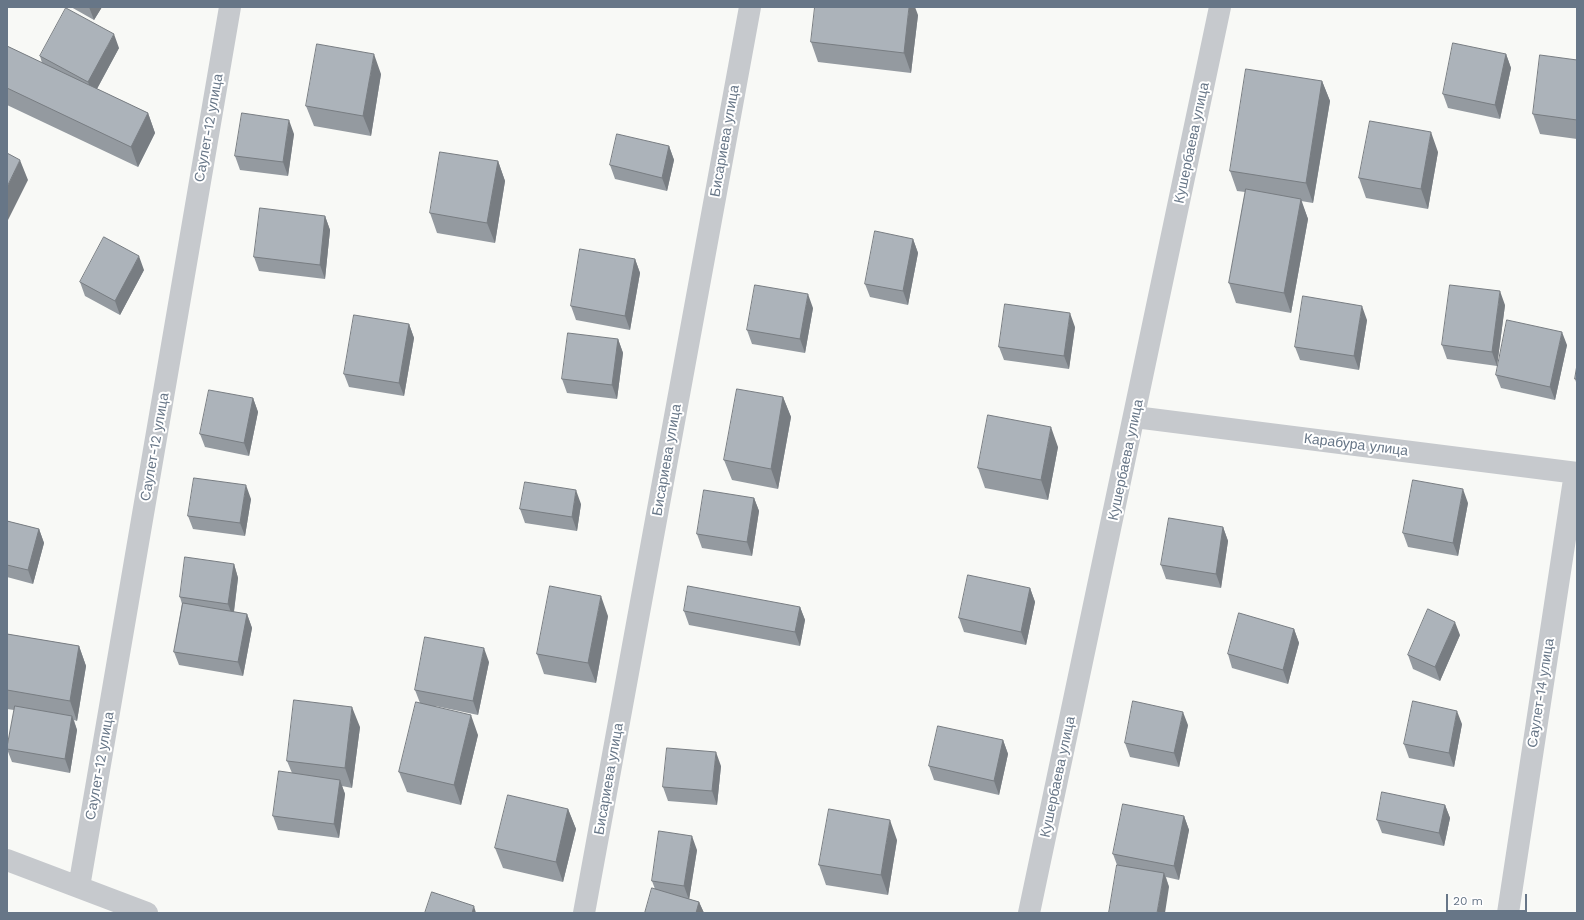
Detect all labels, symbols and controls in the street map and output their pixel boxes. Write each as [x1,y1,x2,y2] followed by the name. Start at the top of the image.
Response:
[191,72,227,184] street label: Саулет-12 улица
[1171,81,1213,205] street label: Кушербаева улица
[707,84,743,198] street label: Бисариева улица
[137,391,173,503] street label: Саулет-12 улица
[1105,398,1147,522] street label: Кушербаева улица
[649,403,685,517] street label: Бисариева улица
[1303,430,1409,460] street label: Карабура улица
[1524,637,1558,749] street label: Саулет-14 улица
[82,710,118,822] street label: Саулет-12 улица
[1037,715,1079,839] street label: Кушербаева улица
[591,722,627,836] street label: Бисариева улица
[1448,886,1529,912] scale bar
[1453,894,1483,908] text: 20 m

